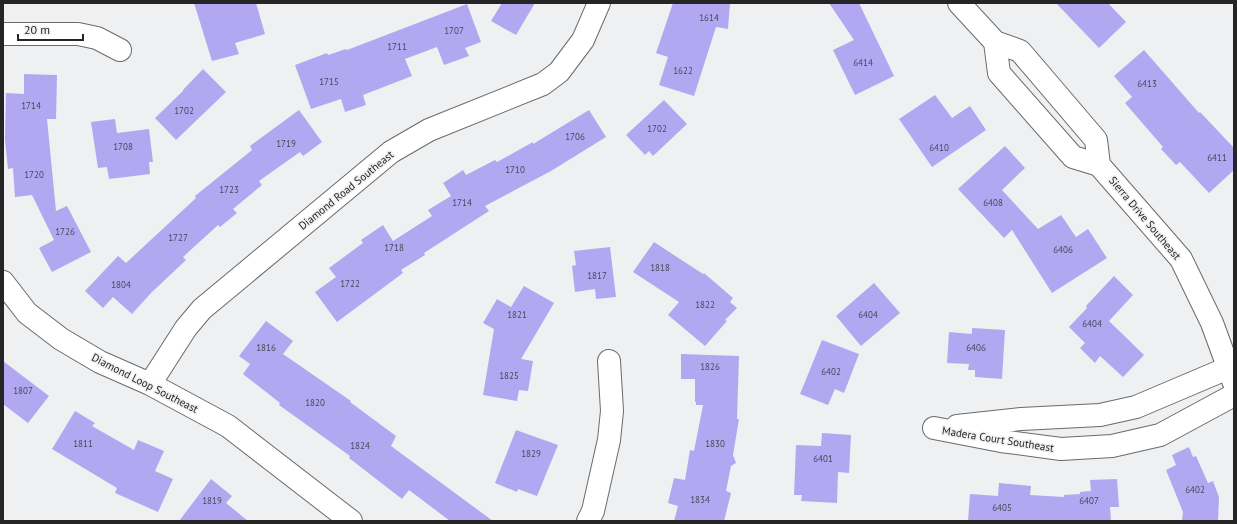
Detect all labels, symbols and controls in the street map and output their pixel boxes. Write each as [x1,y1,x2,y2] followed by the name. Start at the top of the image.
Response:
[699,12,719,23] house number: 1614
[18,16,83,42] scale bar
[24,22,50,37] text: 20 m
[444,25,464,36] house number: 1707
[387,41,407,52] house number: 1711
[853,57,873,68] house number: 6414
[673,65,693,76] house number: 1622
[319,76,339,87] house number: 1715
[1137,78,1157,89] house number: 6413
[21,100,41,111] house number: 1714
[174,105,194,116] house number: 1702
[647,123,667,134] house number: 1702
[565,131,585,142] house number: 1706
[276,138,296,149] house number: 1719
[113,141,133,152] house number: 1708
[929,142,949,153] house number: 6410
[296,147,397,233] street label: Diamond Road Southeast
[1207,152,1227,163] house number: 6411
[505,164,525,175] house number: 1710
[24,169,44,180] house number: 1720
[1106,173,1184,263] street label: Sierra Drive Southeast
[219,184,239,195] house number: 1723
[452,197,472,208] house number: 1714
[983,197,1003,208] house number: 6408
[55,226,75,237] house number: 1726
[168,232,188,243] house number: 1727
[384,242,404,253] house number: 1718
[1053,244,1073,255] house number: 6406
[650,262,670,273] house number: 1818
[587,270,607,281] house number: 1817
[340,278,360,289] house number: 1722
[111,279,131,290] house number: 1804
[695,299,715,310] house number: 1822
[507,309,527,320] house number: 1821
[858,309,878,320] house number: 6404
[1082,318,1102,329] house number: 6404
[256,342,276,353] house number: 1816
[966,342,986,353] house number: 6406
[89,350,201,416] street label: Diamond Loop Southeast
[700,361,720,372] house number: 1826
[821,366,841,377] house number: 6402
[499,370,519,381] house number: 1825
[13,385,33,396] house number: 1807
[305,397,325,408] house number: 1820
[941,423,1055,455] street label: Madera Court Southeast
[73,438,93,449] house number: 1811
[705,438,725,449] house number: 1830
[350,440,370,451] house number: 1824
[521,448,541,459] house number: 1829
[813,453,833,464] house number: 6401
[1185,484,1205,495] house number: 6402
[690,494,710,505] house number: 1834
[202,495,222,506] house number: 1819
[1079,495,1099,506] house number: 6407
[992,502,1012,513] house number: 6405

